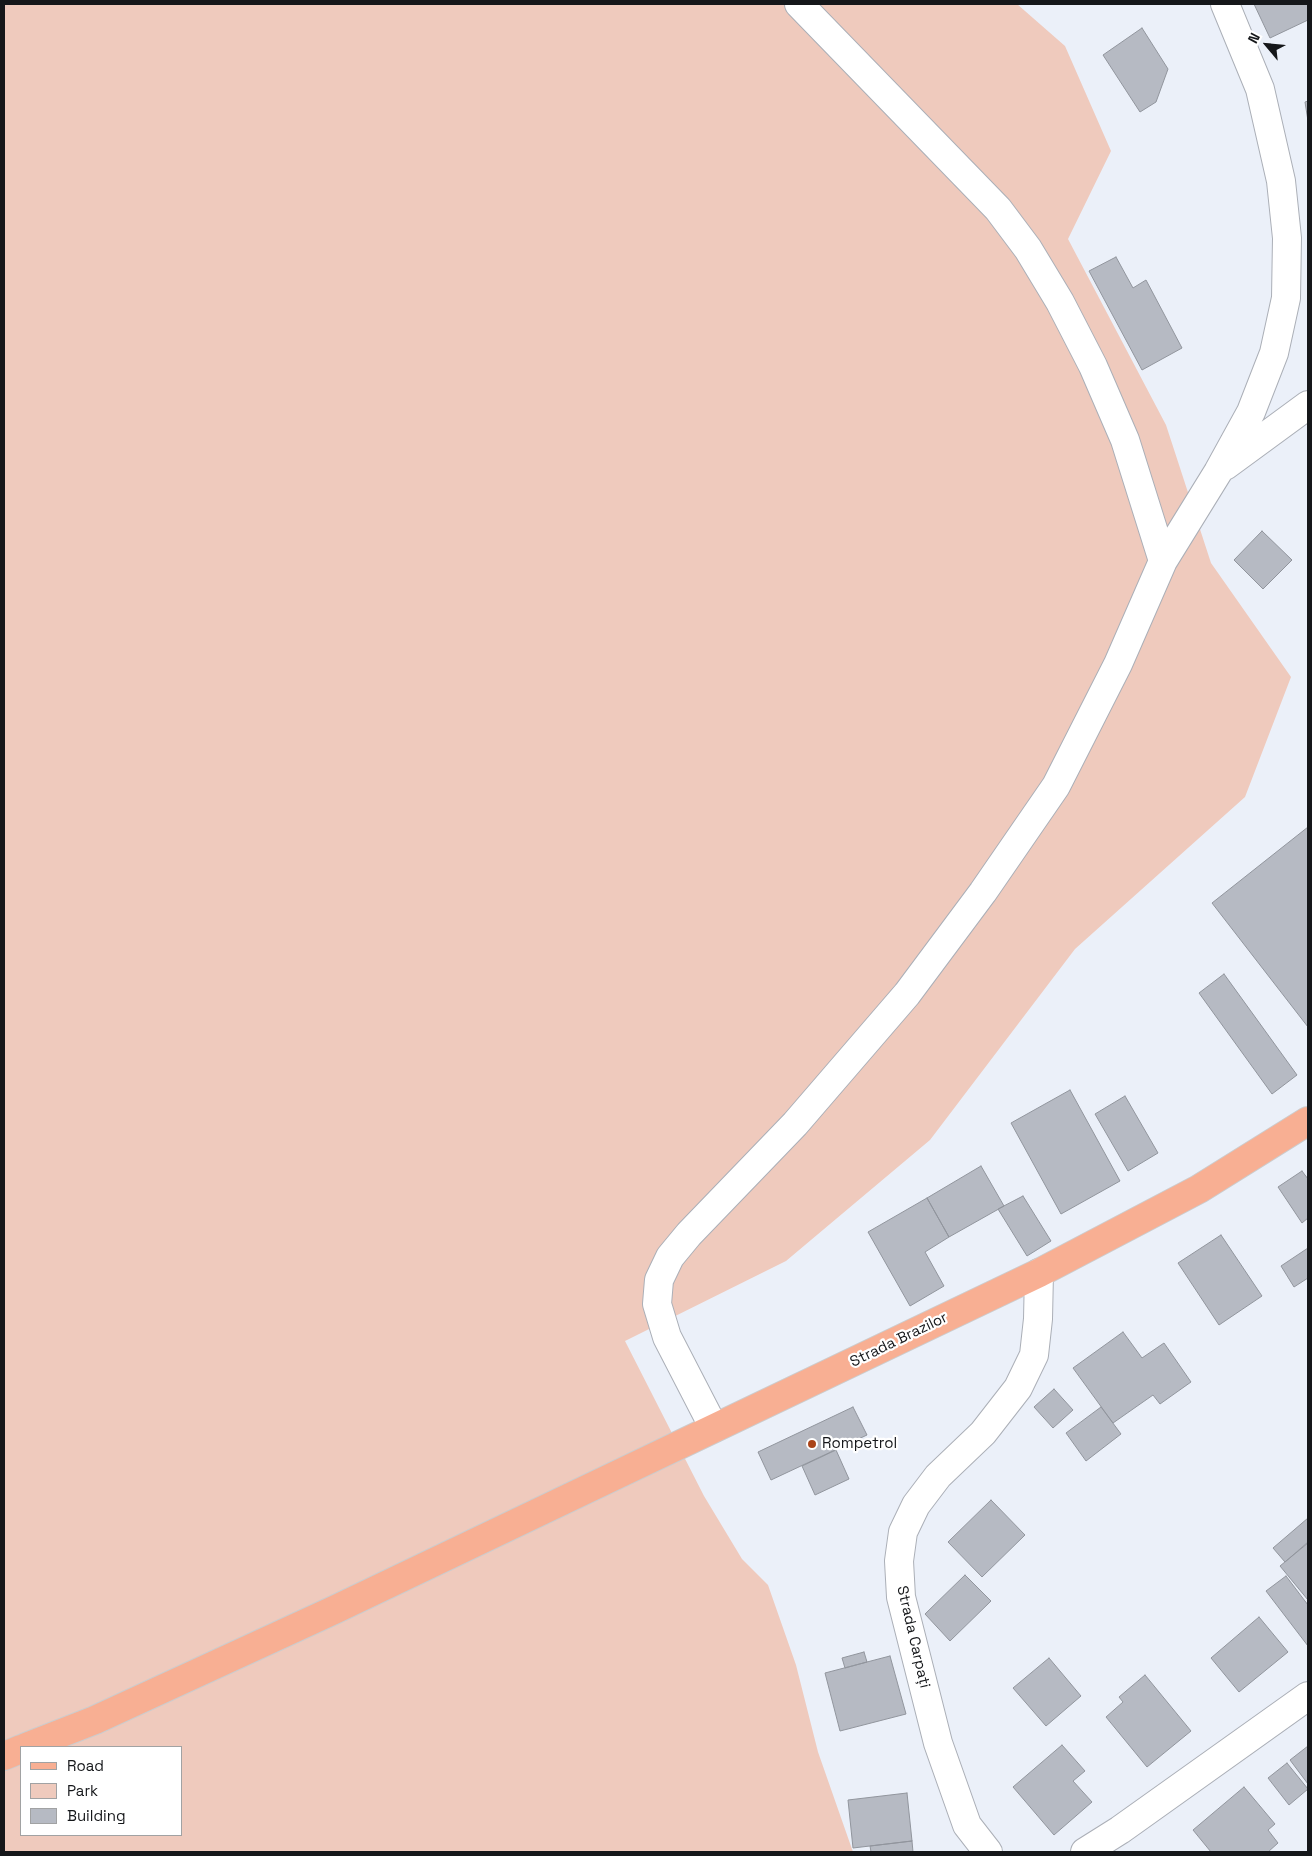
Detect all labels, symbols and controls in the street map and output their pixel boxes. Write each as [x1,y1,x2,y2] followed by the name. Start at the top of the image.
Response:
[1242,20,1292,70] north arrow
[1244,30,1264,46] text: N
[847,1309,951,1371] street label: Strada Brazilor
[822,1435,897,1453] place label: Rompetrol
[806,1438,818,1450] marker: Rompetrol
[892,1584,934,1690] street label: Strada Carpați
[20,1746,182,1836] legend
[67,1756,104,1775] text: Road
[67,1781,98,1800] text: Park
[67,1806,126,1825] text: Building

